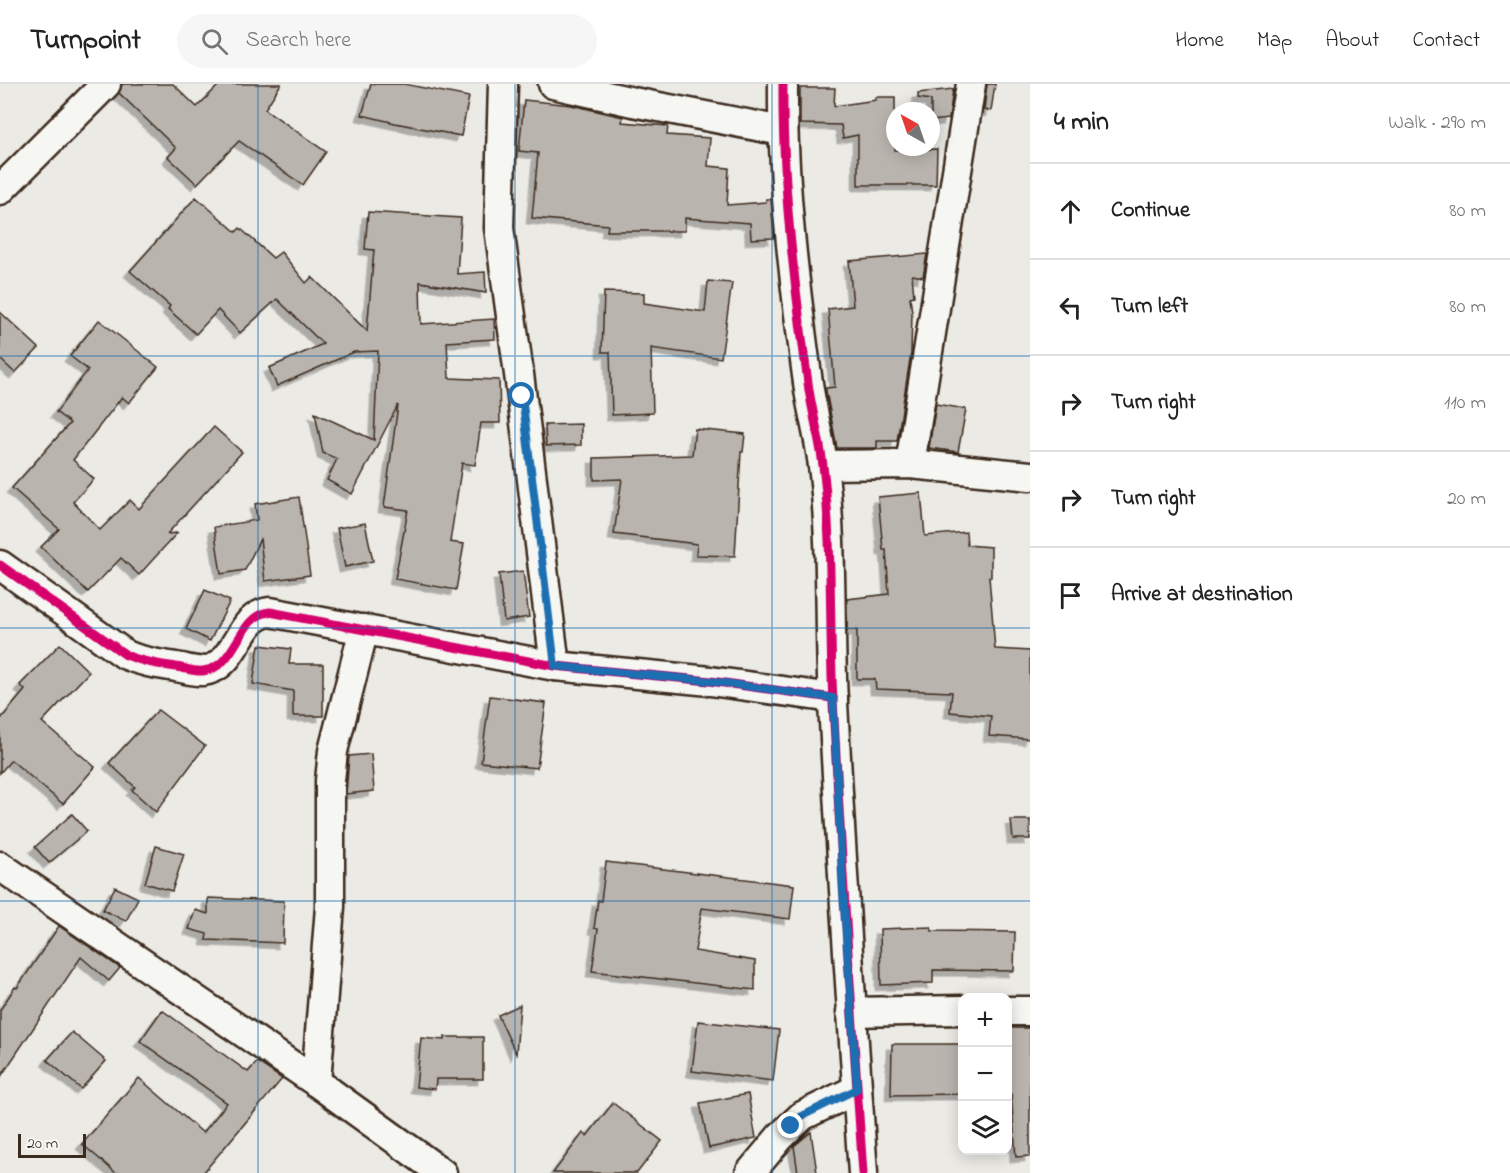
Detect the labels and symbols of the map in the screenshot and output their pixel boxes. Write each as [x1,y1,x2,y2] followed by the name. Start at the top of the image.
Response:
[886,102,940,156] north arrow
[508,382,534,408] route start
[777,1112,803,1138] route end
[18,1131,86,1158] scale bar

